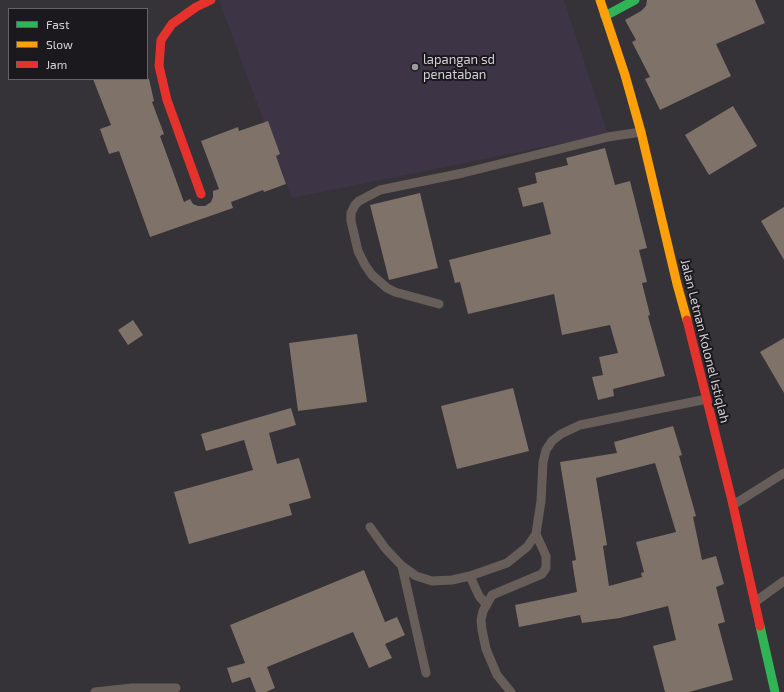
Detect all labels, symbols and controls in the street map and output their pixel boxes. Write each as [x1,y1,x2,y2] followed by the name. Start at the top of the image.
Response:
[8,8,148,80] legend
[46,17,69,31] text: Fast
[46,37,73,51] text: Slow
[423,52,495,83] place label: lapangan sd penataban
[46,57,67,71] text: Jam
[410,62,420,72] marker: lapangan sd penataban
[677,257,733,425] street label: Jalan Letnan Kolonel Istiqlah

